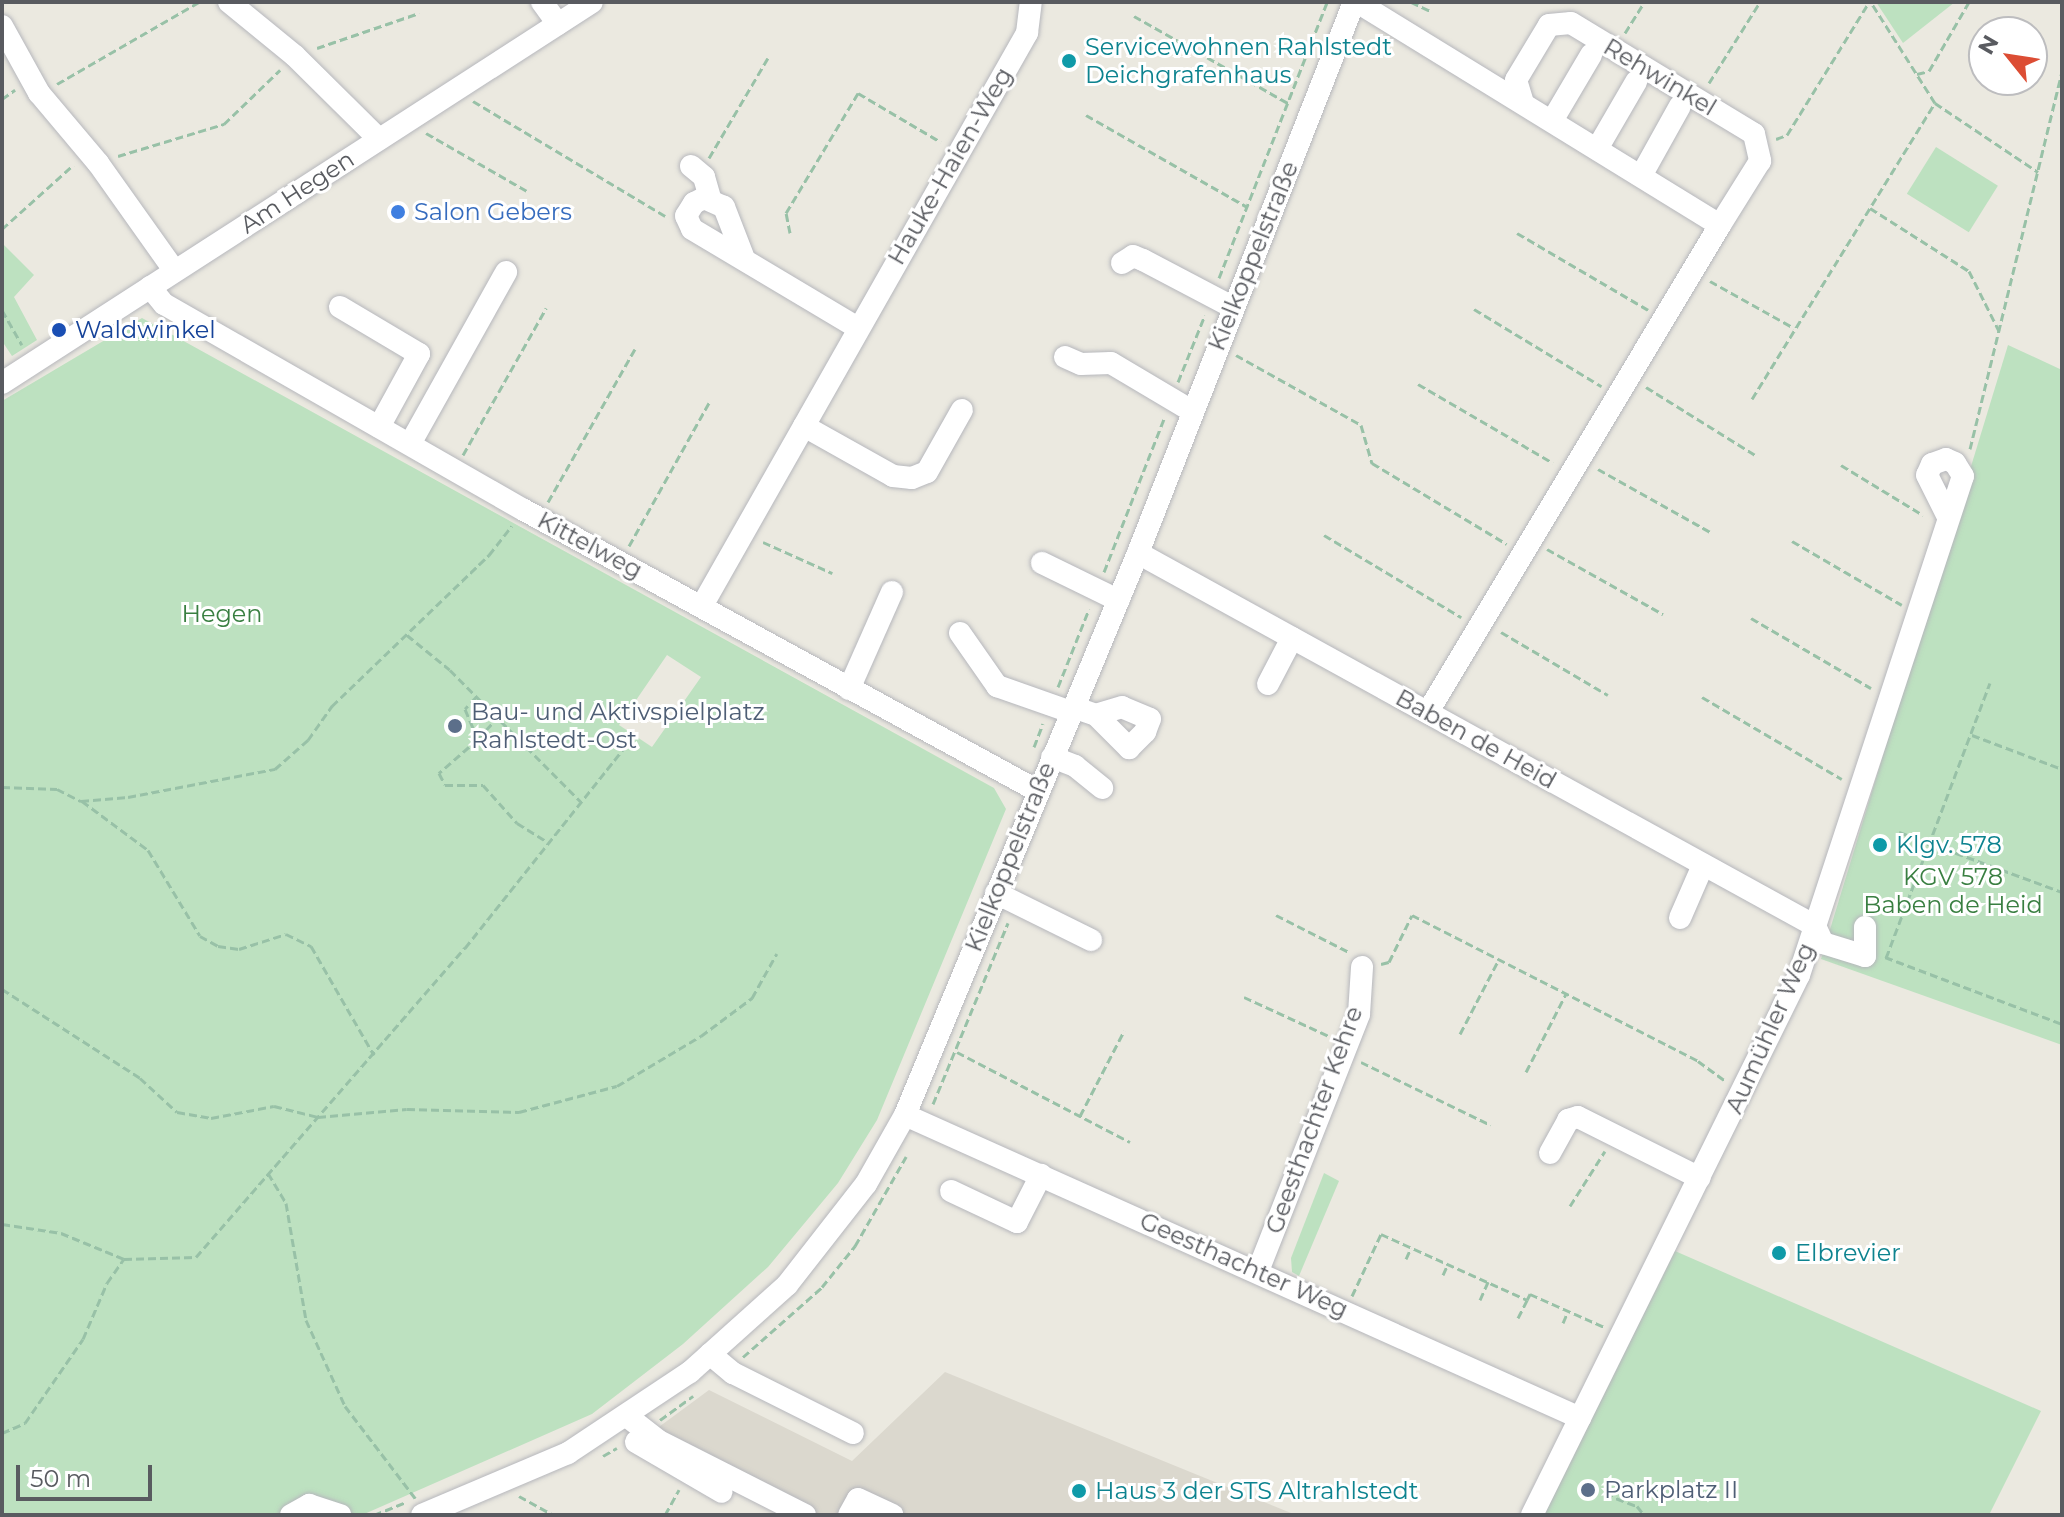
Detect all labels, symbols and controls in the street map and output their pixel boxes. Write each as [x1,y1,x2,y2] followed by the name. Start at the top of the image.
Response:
[1968,16,2048,96] north arrow
[1972,30,2005,59] text: N
[1598,32,1722,122] street label: Rehwinkel
[1085,33,1392,89] place label: Servicewohnen Rahlstedt Deichgrafenhaus
[1060,52,1078,70] marker: Servicewohnen Rahlstedt Deichgrafenhaus
[882,62,1018,270] street label: Hauke-Haien-Weg
[235,144,359,240] street label: Am Hegen
[1202,157,1304,355] street label: Kielkoppelstraße
[414,198,572,226] place label: Salon Gebers
[389,203,407,221] marker: Salon Gebers
[75,316,216,344] place label: Waldwinkel
[50,321,68,339] marker: Waldwinkel
[533,505,647,585] street label: Kittelweg
[181,600,263,628] park label: Hegen
[1391,683,1561,795] street label: Baben de Heid
[471,698,765,754] place label: Bau- und Aktivspielplatz Rahlstedt-Ost
[446,717,464,735] marker: Bau- und Aktivspielplatz Rahlstedt-Ost
[959,758,1061,956] street label: Kielkoppelstraße
[1896,831,2002,859] place label: Klgv. 578
[1871,836,1889,854] marker: Klgv. 578
[1863,863,2043,919] park label: KGV 578 Baben de Heid
[1719,938,1821,1118] street label: Aumühler Weg
[1259,1002,1369,1238] street label: Geesthachter Kehre
[1135,1206,1353,1324] street label: Geesthachter Weg
[1795,1239,1901,1267] place label: Elbrevier
[1770,1244,1788,1262] marker: Elbrevier
[20,1449,156,1499] scale bar
[30,1464,91,1493] text: 50 m
[1604,1476,1738,1504] place label: Parkplatz II
[1095,1477,1418,1505] place label: Haus 3 der STS Altrahlstedt
[1579,1481,1597,1499] marker: Parkplatz II
[1070,1482,1088,1500] marker: Haus 3 der STS Altrahlstedt

